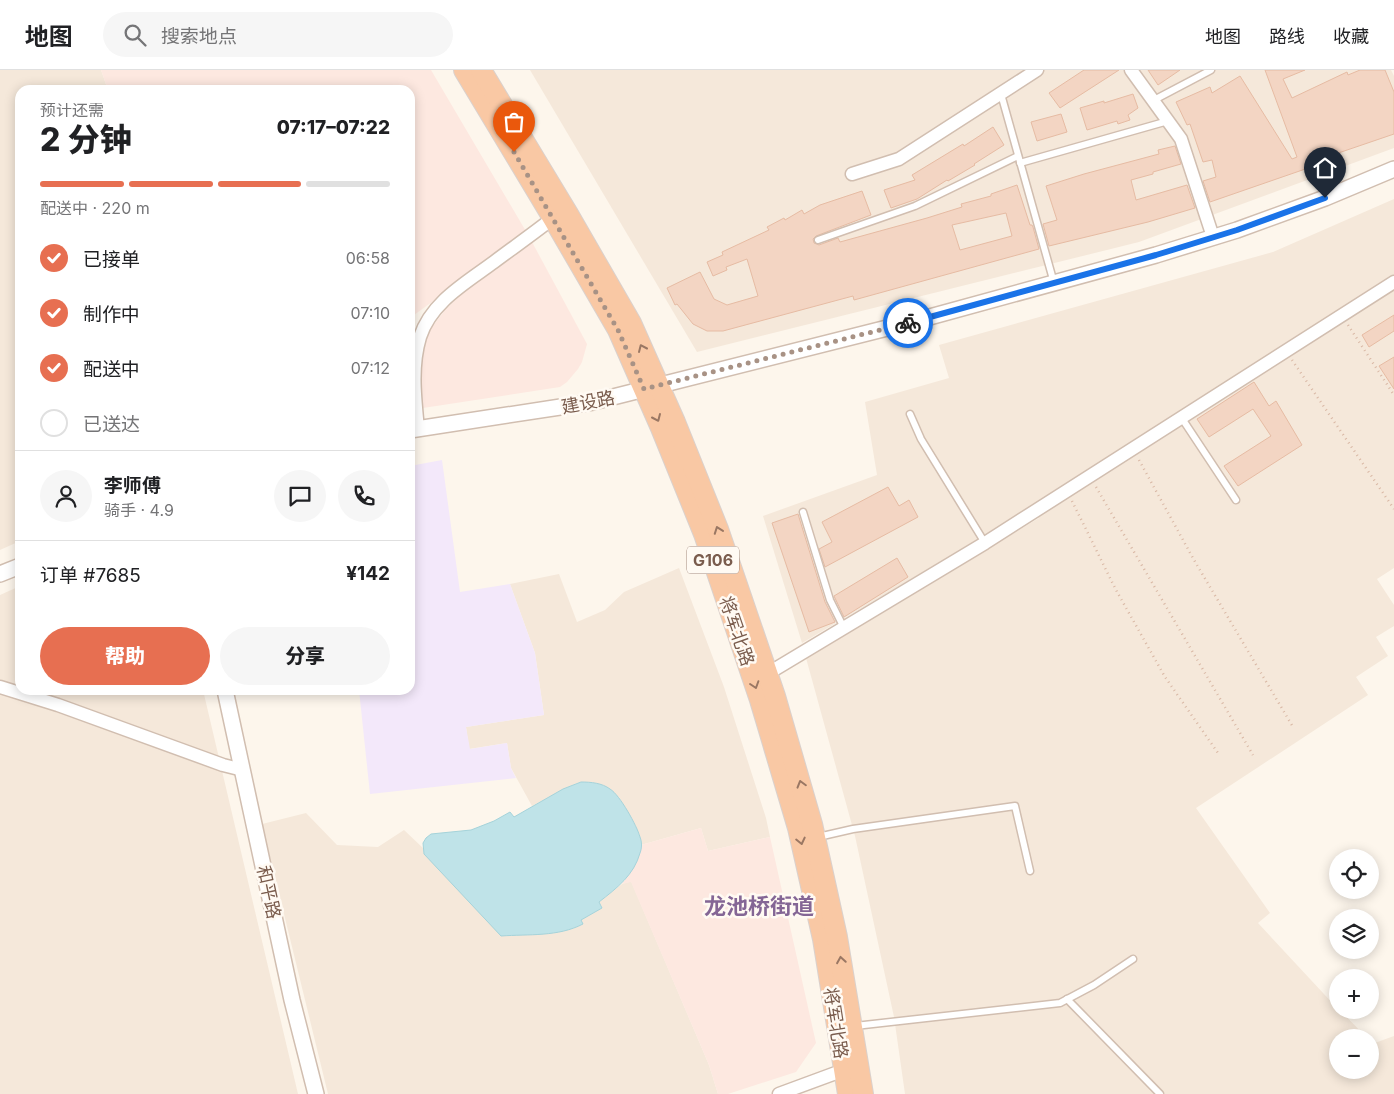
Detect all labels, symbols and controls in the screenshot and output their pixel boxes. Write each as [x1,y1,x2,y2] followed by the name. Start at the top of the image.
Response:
[103,12,453,57] search box
[121,21,149,49] icon: search
[25,22,73,51] text: 地图
[161,25,237,48] text: 搜索地点
[1205,26,1241,47] text: 地图
[1269,26,1305,47] text: 路线
[1333,26,1369,47] text: 收藏
[40,100,104,120] text: 预计还需
[493,101,535,152] pin
[500,108,528,136] icon: bag
[277,116,390,139] text: 07:17–07:22
[40,120,131,159] text: 2 分钟
[1304,147,1346,198] pin
[1311,154,1339,182] icon: home
[40,198,150,218] text: 配送中 · 220 m
[40,244,68,272] icon: check
[83,248,140,271] text: 已接单
[346,248,390,268] text: 06:58
[883,298,933,348] courier
[40,299,68,327] icon: check
[83,303,140,326] text: 制作中
[350,303,390,323] text: 07:10
[894,309,922,337] icon: bike
[638,344,649,353] one-way arrow
[40,354,68,382] icon: check
[83,358,140,381] text: 配送中
[351,358,390,378] text: 07:12
[559,387,617,417] street label: 建设路
[83,413,140,436] text: 已送达
[651,413,662,422] one-way arrow
[40,470,92,522] button: person
[274,470,326,522] button: chat
[338,470,390,522] button: phone
[104,474,161,497] text: 李师傅
[104,500,174,520] text: 骑手 · 4.9
[714,526,724,535] one-way arrow
[687,546,739,574] road number: G106
[346,562,390,585] text: ¥142
[40,564,141,587] text: 订单 #7685
[715,594,759,668] street label: 将军北路
[40,627,210,685] button: 帮助
[220,627,390,685] button: 分享
[750,681,760,689] one-way arrow
[796,780,807,789] one-way arrow
[795,837,806,846] one-way arrow
[1329,849,1379,1079] map controls
[1329,849,1379,899] button: locate
[253,863,285,921] street label: 和平路
[704,893,814,919] district label: 龙池桥街道
[1329,909,1379,959] button: layers
[837,955,847,964] one-way arrow
[1329,969,1379,1019] button: +
[820,986,852,1060] street label: 将军北路
[1329,1029,1379,1079] button: −

